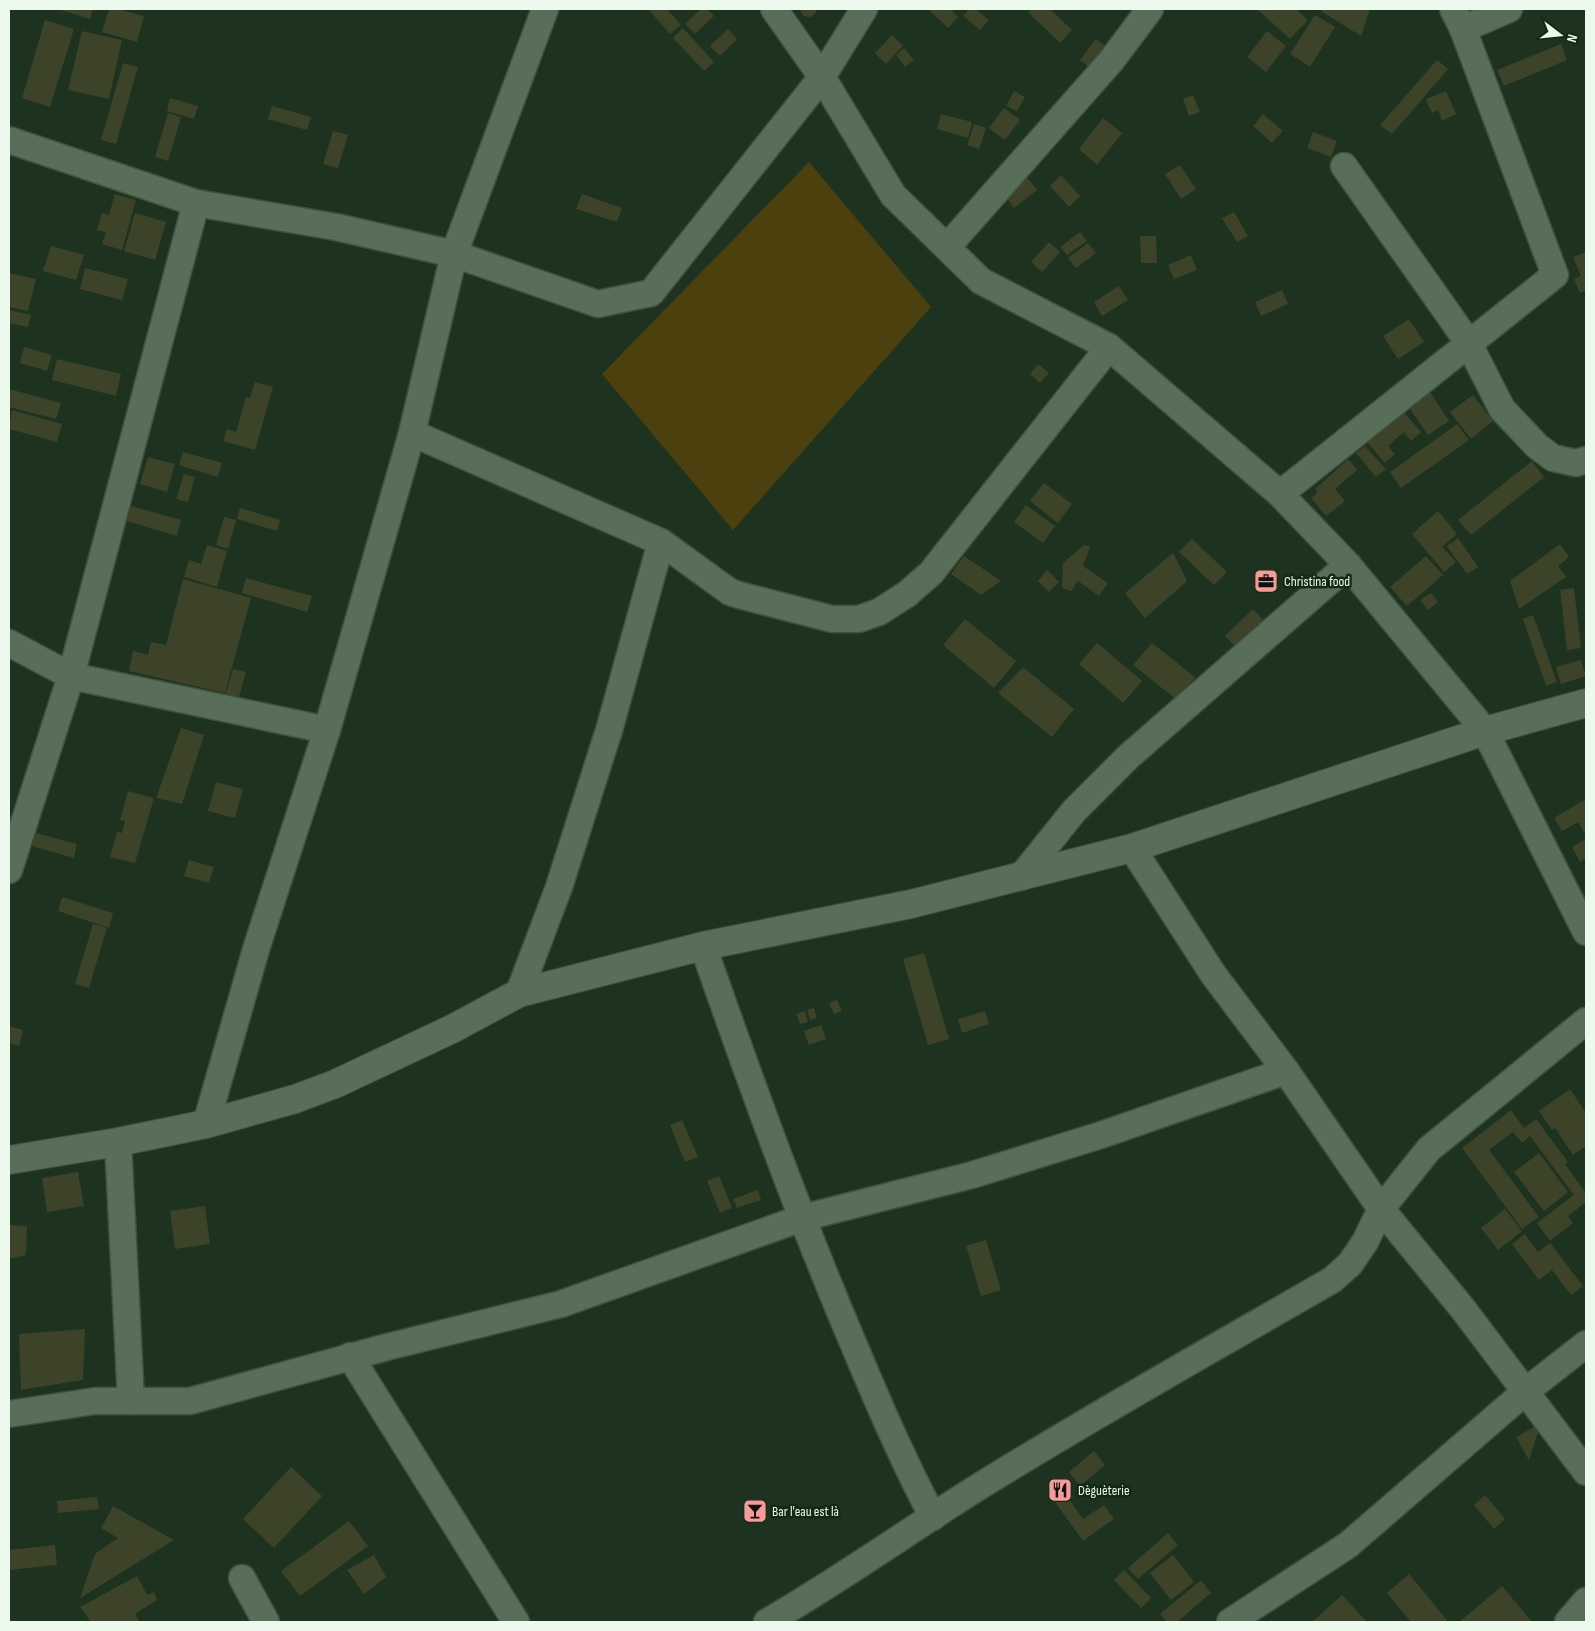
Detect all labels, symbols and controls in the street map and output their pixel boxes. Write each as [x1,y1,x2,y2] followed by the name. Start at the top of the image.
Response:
[1535,10,1585,60] north arrow
[1563,33,1581,44] text: N
[1253,568,1279,594] office icon: Christina food
[1284,573,1350,590] place label: Christina food
[1047,1477,1073,1503] restaurant icon: Dèguèterie
[1078,1482,1130,1499] place label: Dèguèterie
[742,1498,768,1524] bar icon: Bar l'eau est là
[772,1503,839,1520] place label: Bar l'eau est là

